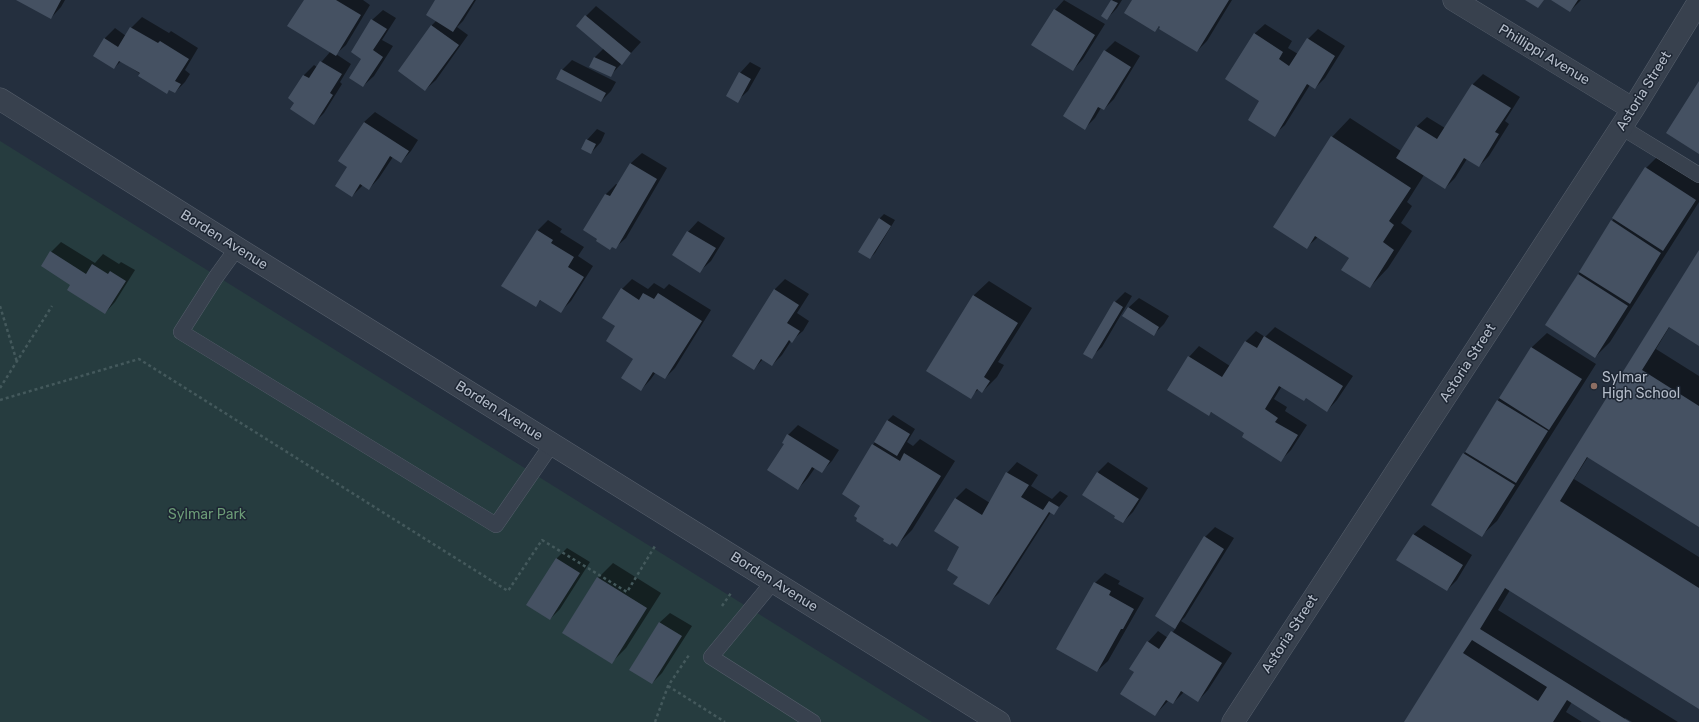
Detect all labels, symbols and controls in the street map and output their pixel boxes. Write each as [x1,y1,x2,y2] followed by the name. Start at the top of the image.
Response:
[1495,21,1593,89] street label: Phillippi Avenue
[1613,48,1675,134] street label: Astoria Street
[177,206,271,274] street label: Borden Avenue
[1436,321,1500,405] street label: Astoria Street
[1602,370,1680,402] place label: Sylmar High School
[452,377,546,445] street label: Borden Avenue
[1589,381,1599,391] marker: Sylmar High School
[168,507,246,523] park label: Sylmar Park
[727,548,821,616] street label: Borden Avenue
[1258,592,1322,676] street label: Astoria Street

